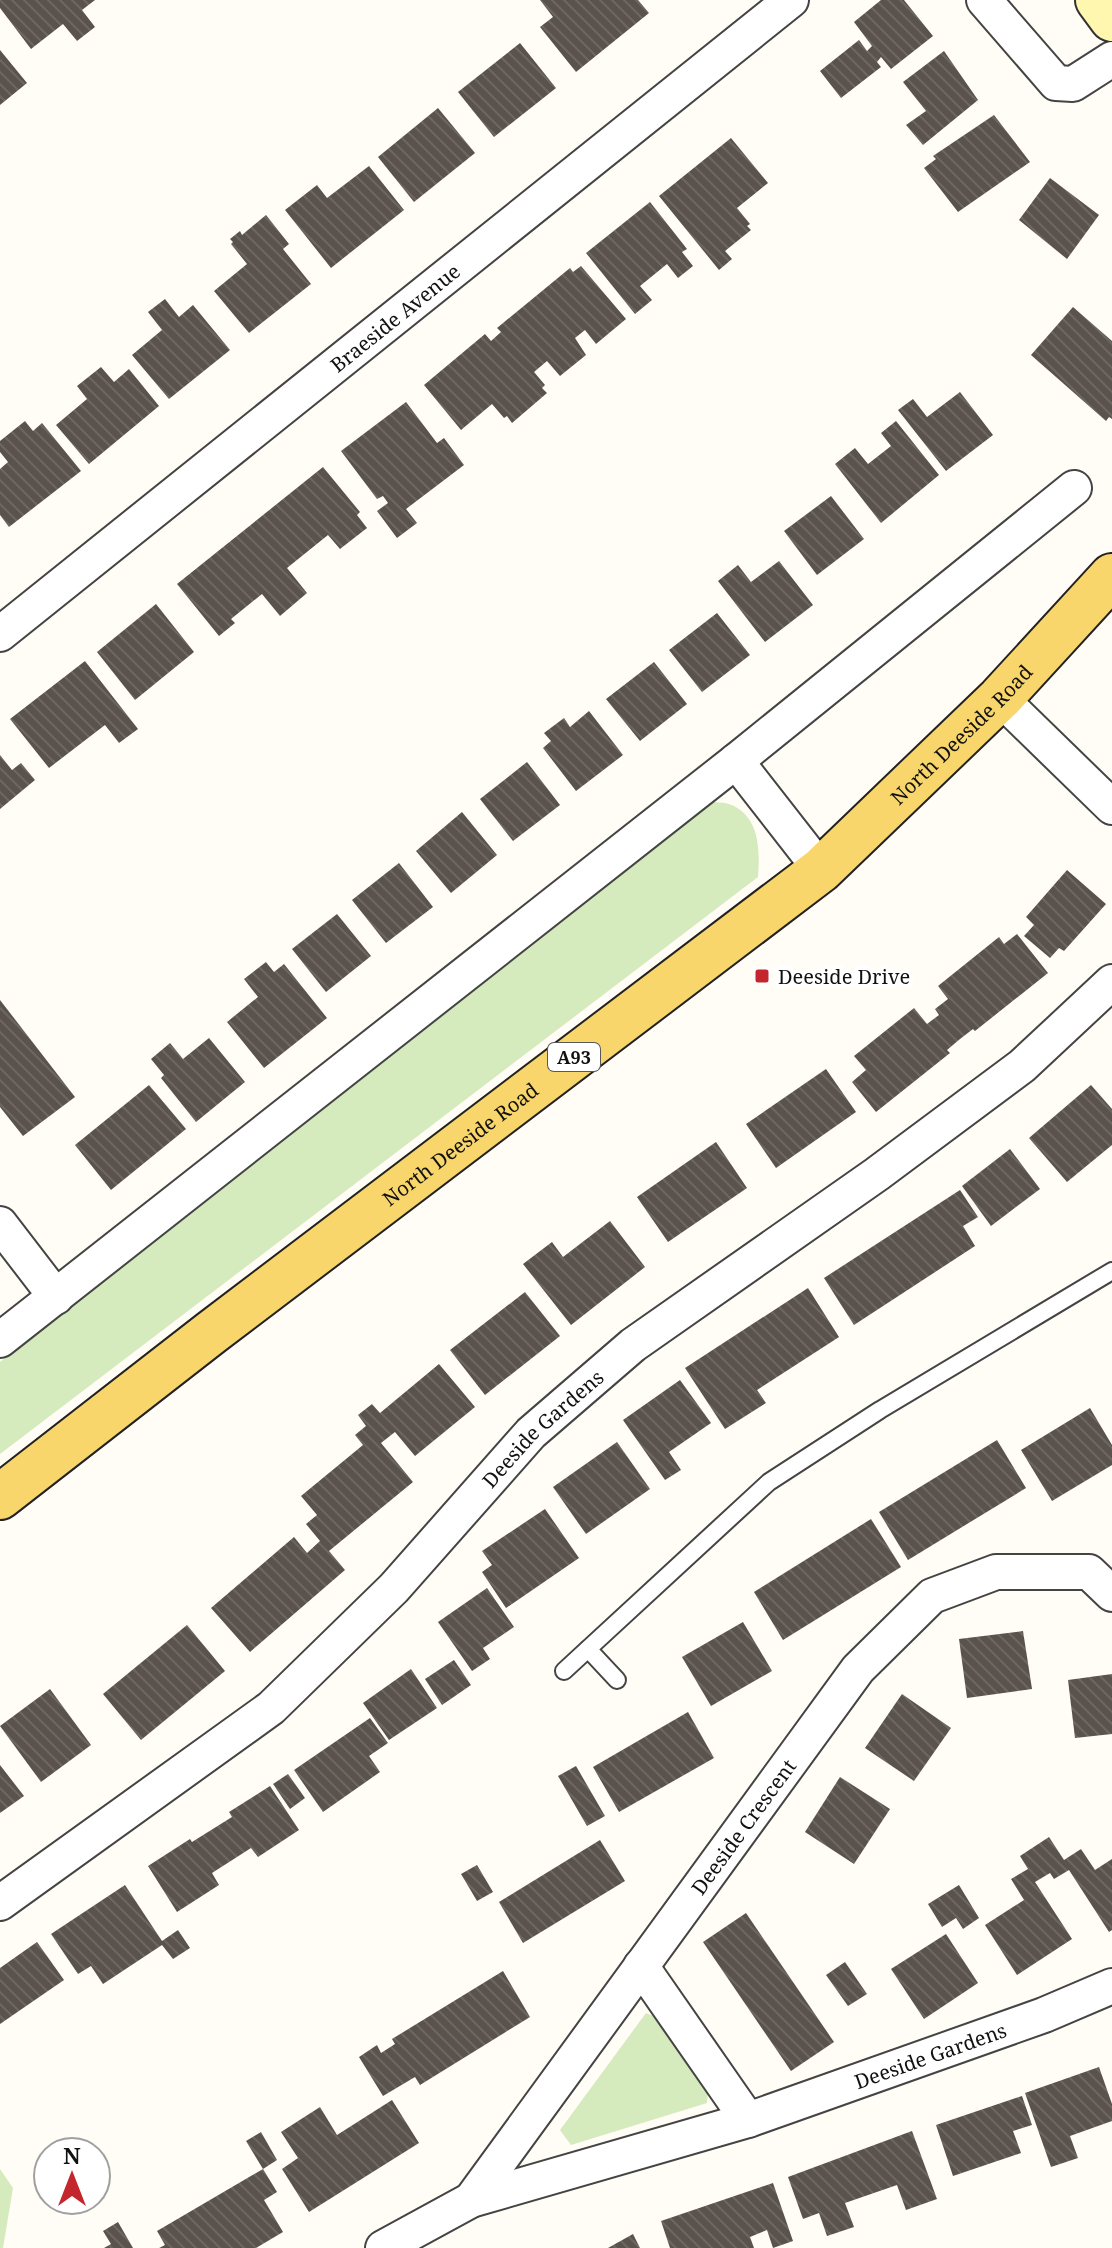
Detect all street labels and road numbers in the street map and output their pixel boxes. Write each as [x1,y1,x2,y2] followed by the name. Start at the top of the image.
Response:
[324,257,465,378] street label: Braeside Avenue
[884,659,1038,810] street label: North Deeside Road
[548,1043,600,1071] road number: A93
[377,1076,543,1212] street label: North Deeside Road
[476,1363,609,1493] street label: Deeside Gardens
[685,1753,802,1900] street label: Deeside Crescent
[851,2016,1010,2095] street label: Deeside Gardens

